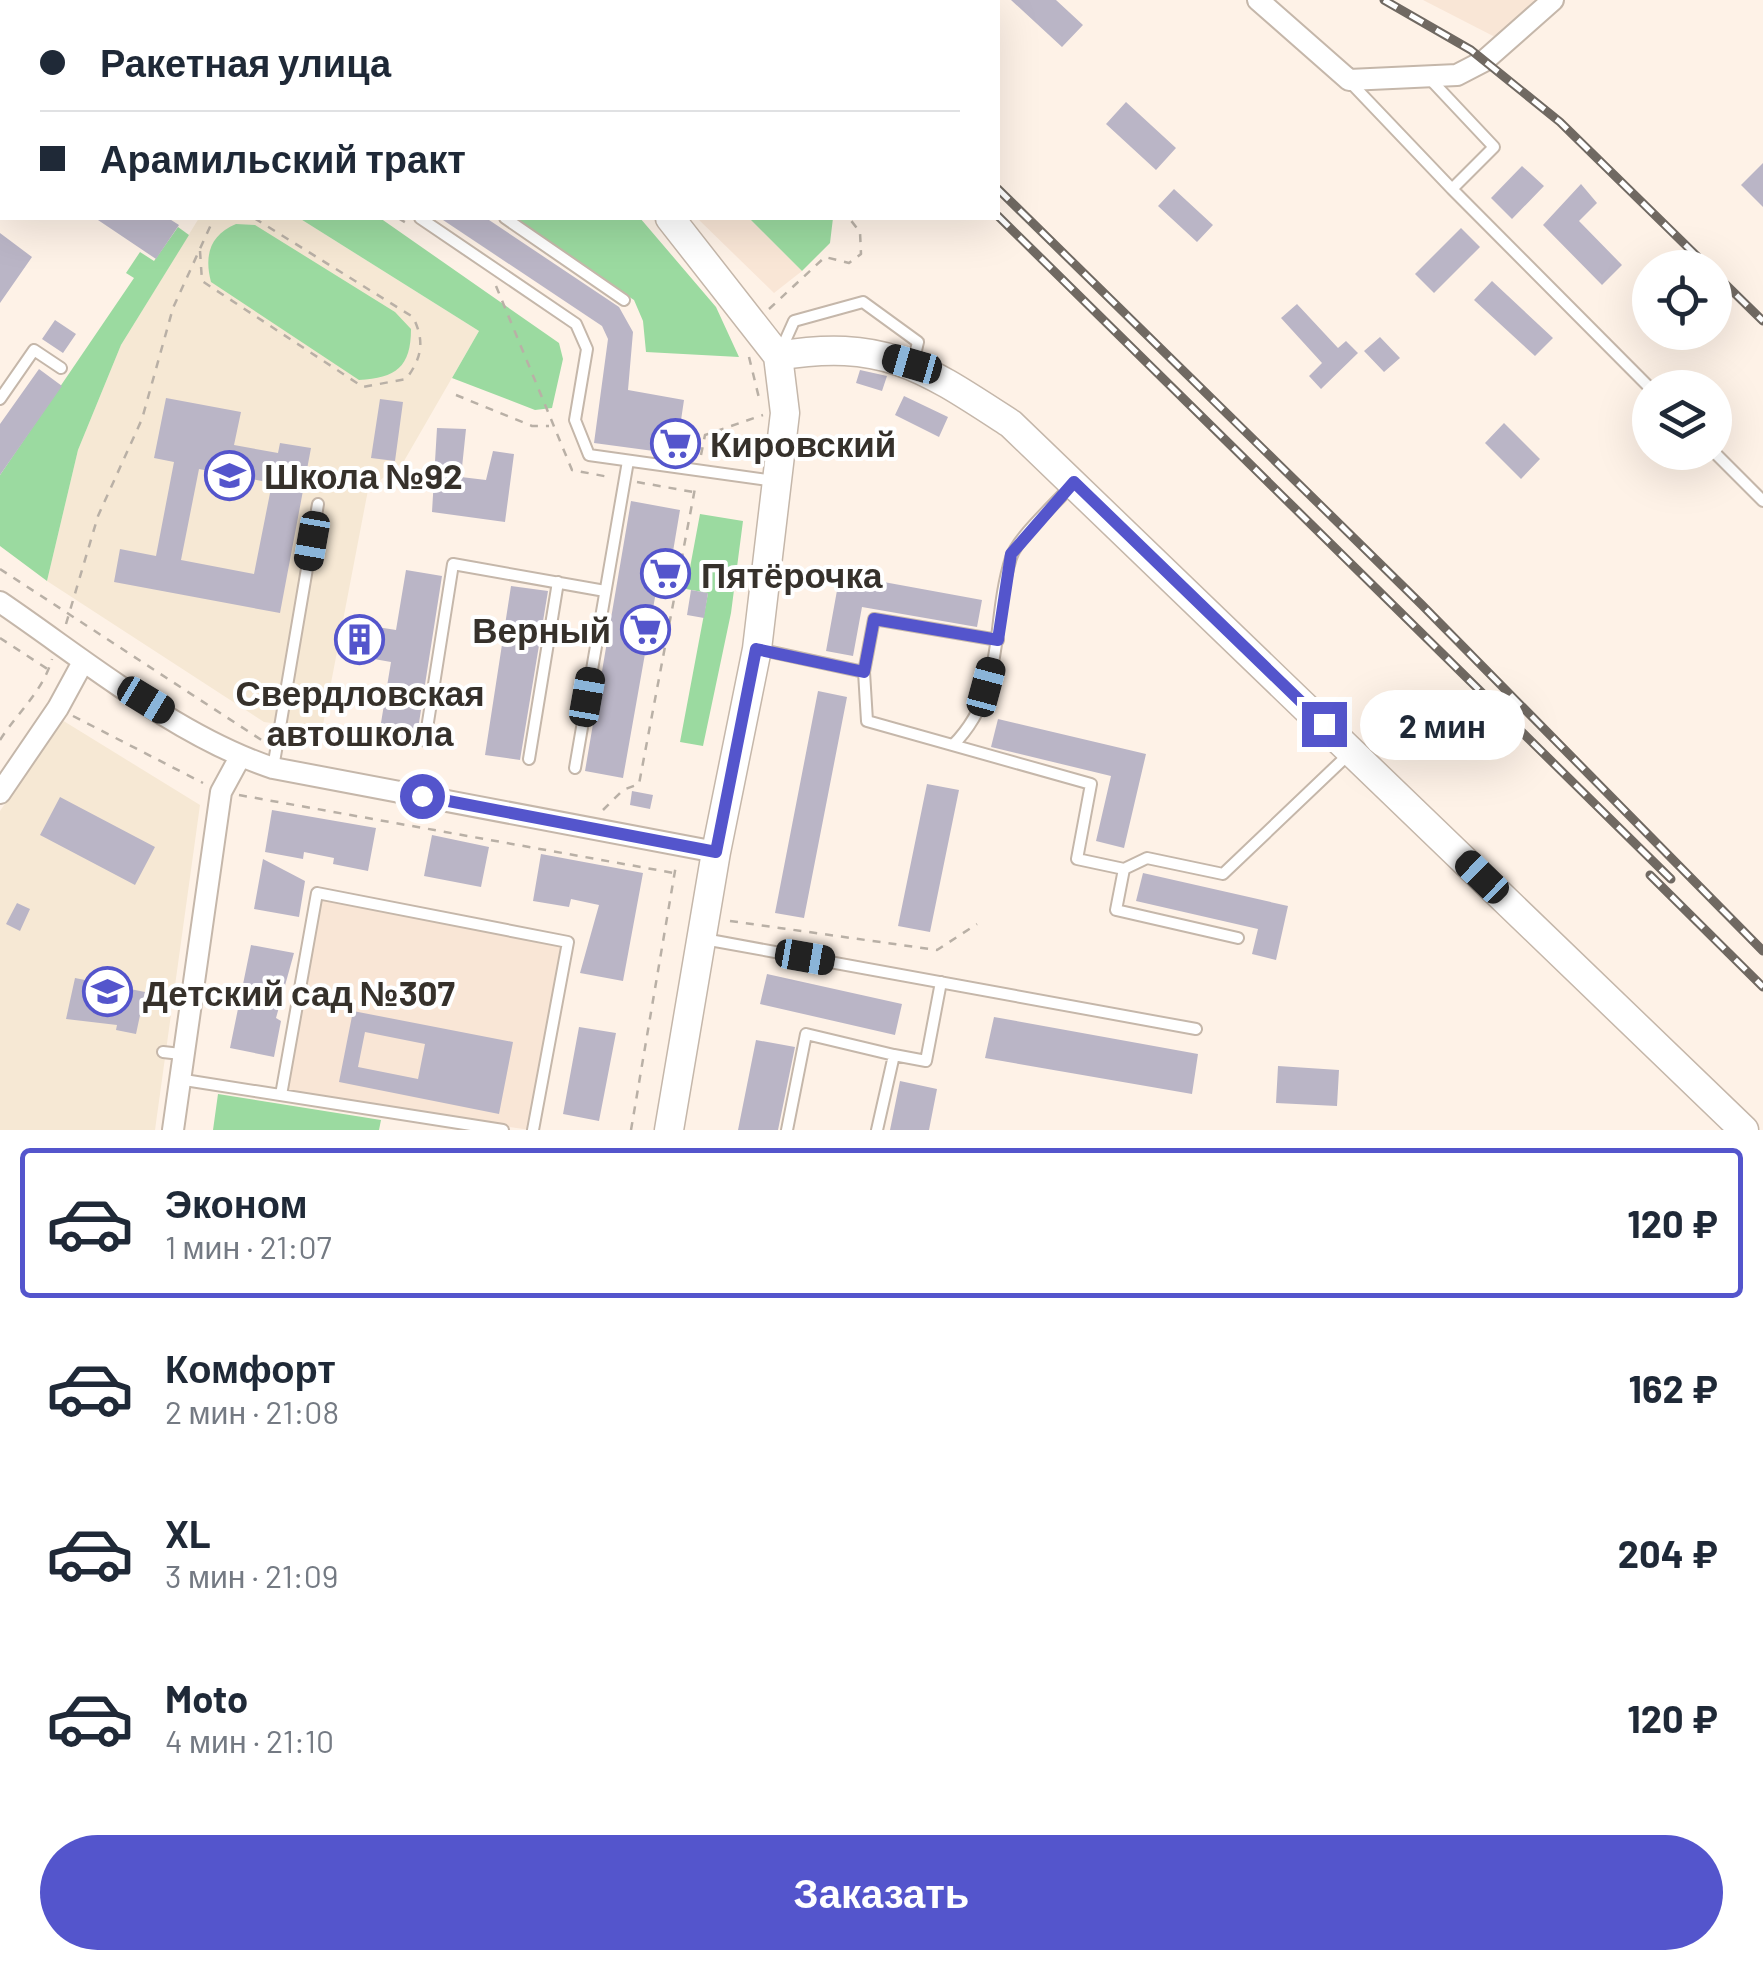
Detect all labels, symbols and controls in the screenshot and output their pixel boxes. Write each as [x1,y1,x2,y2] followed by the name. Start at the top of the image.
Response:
[100,39,391,85] text: Ракетная улица
[100,135,466,181] text: Арамильский тракт
[1632,250,1732,470] map controls
[1632,250,1732,350] button: locate
[879,341,945,387] car
[1632,370,1732,470] button: layers
[649,417,701,469] supermarket icon: Кировский
[710,422,896,464] place label: Кировский
[203,449,255,501] school or university icon: Школа №92
[264,454,463,496] place label: Школа №92
[292,509,332,573] car
[640,548,692,600] supermarket icon: Пятёрочка
[701,553,883,595] place label: Пятёрочка
[620,603,672,655] supermarket icon: Верный
[472,608,611,650] place label: Верный
[334,614,386,666] building icon: Свердловская автошкола
[964,654,1008,720] car
[567,665,607,729] car
[235,671,485,753] place label: Свердловская автошкола
[113,672,179,728] car
[1359,689,1524,759] callout: 2 мин
[1302,702,1347,747] route end
[1399,706,1486,744] text: 2 мин
[400,774,445,819] route start
[1450,845,1514,909] car
[773,937,837,977] car
[82,966,134,1018] school or university icon: Детский сад №307
[143,971,455,1013] place label: Детский сад №307
[45,1178,135,1268] icon: car
[165,1180,308,1226] text: Эконом
[1627,1200,1718,1246] text: 120 ₽
[165,1227,332,1265] text: 1 мин · 21:07
[45,1343,135,1433] icon: car
[165,1345,336,1391] text: Комфорт
[1629,1365,1718,1411] text: 162 ₽
[165,1392,339,1430] text: 2 мин · 21:08
[45,1508,135,1598] icon: car
[165,1510,211,1556] text: XL
[1618,1530,1718,1576] text: 204 ₽
[165,1556,338,1594] text: 3 мин · 21:09
[45,1673,135,1763] icon: car
[165,1675,248,1721] text: Moto
[1627,1695,1718,1741] text: 120 ₽
[165,1721,334,1759] text: 4 мин · 21:10
[40,1835,1723,1950] button: Заказать

